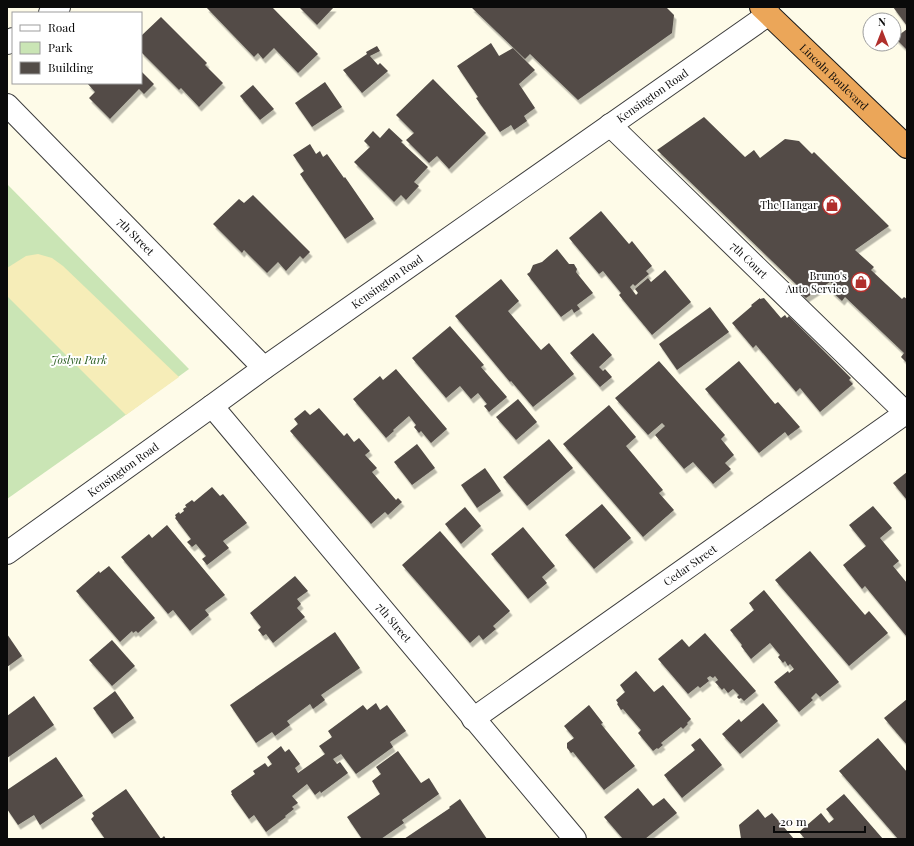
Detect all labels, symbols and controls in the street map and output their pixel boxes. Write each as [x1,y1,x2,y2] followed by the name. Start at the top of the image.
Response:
[12,12,142,84] legend
[862,12,902,52] north arrow
[878,14,886,29] text: N
[48,19,75,35] text: Road
[48,39,73,55] text: Park
[797,40,872,113] street label: Lincoln Boulevard
[48,59,94,75] text: Building
[613,65,691,126] street label: Kensington Road
[821,194,843,216] shop icon: The Hangar
[760,197,818,212] place label: The Hangar
[114,214,158,258] street label: 7th Street
[728,238,771,282] street label: 7th Court
[348,251,426,312] street label: Kensington Road
[784,268,847,296] place label: Bruno's Auto Service
[850,271,872,293] shop icon: Bruno's Auto Service
[51,352,107,367] park label: Joslyn Park
[84,438,162,500] street label: Kensington Road
[660,541,720,589] street label: Cedar Street
[373,600,415,646] street label: 7th Street
[774,808,865,834] scale bar
[780,813,807,829] text: 20 m

